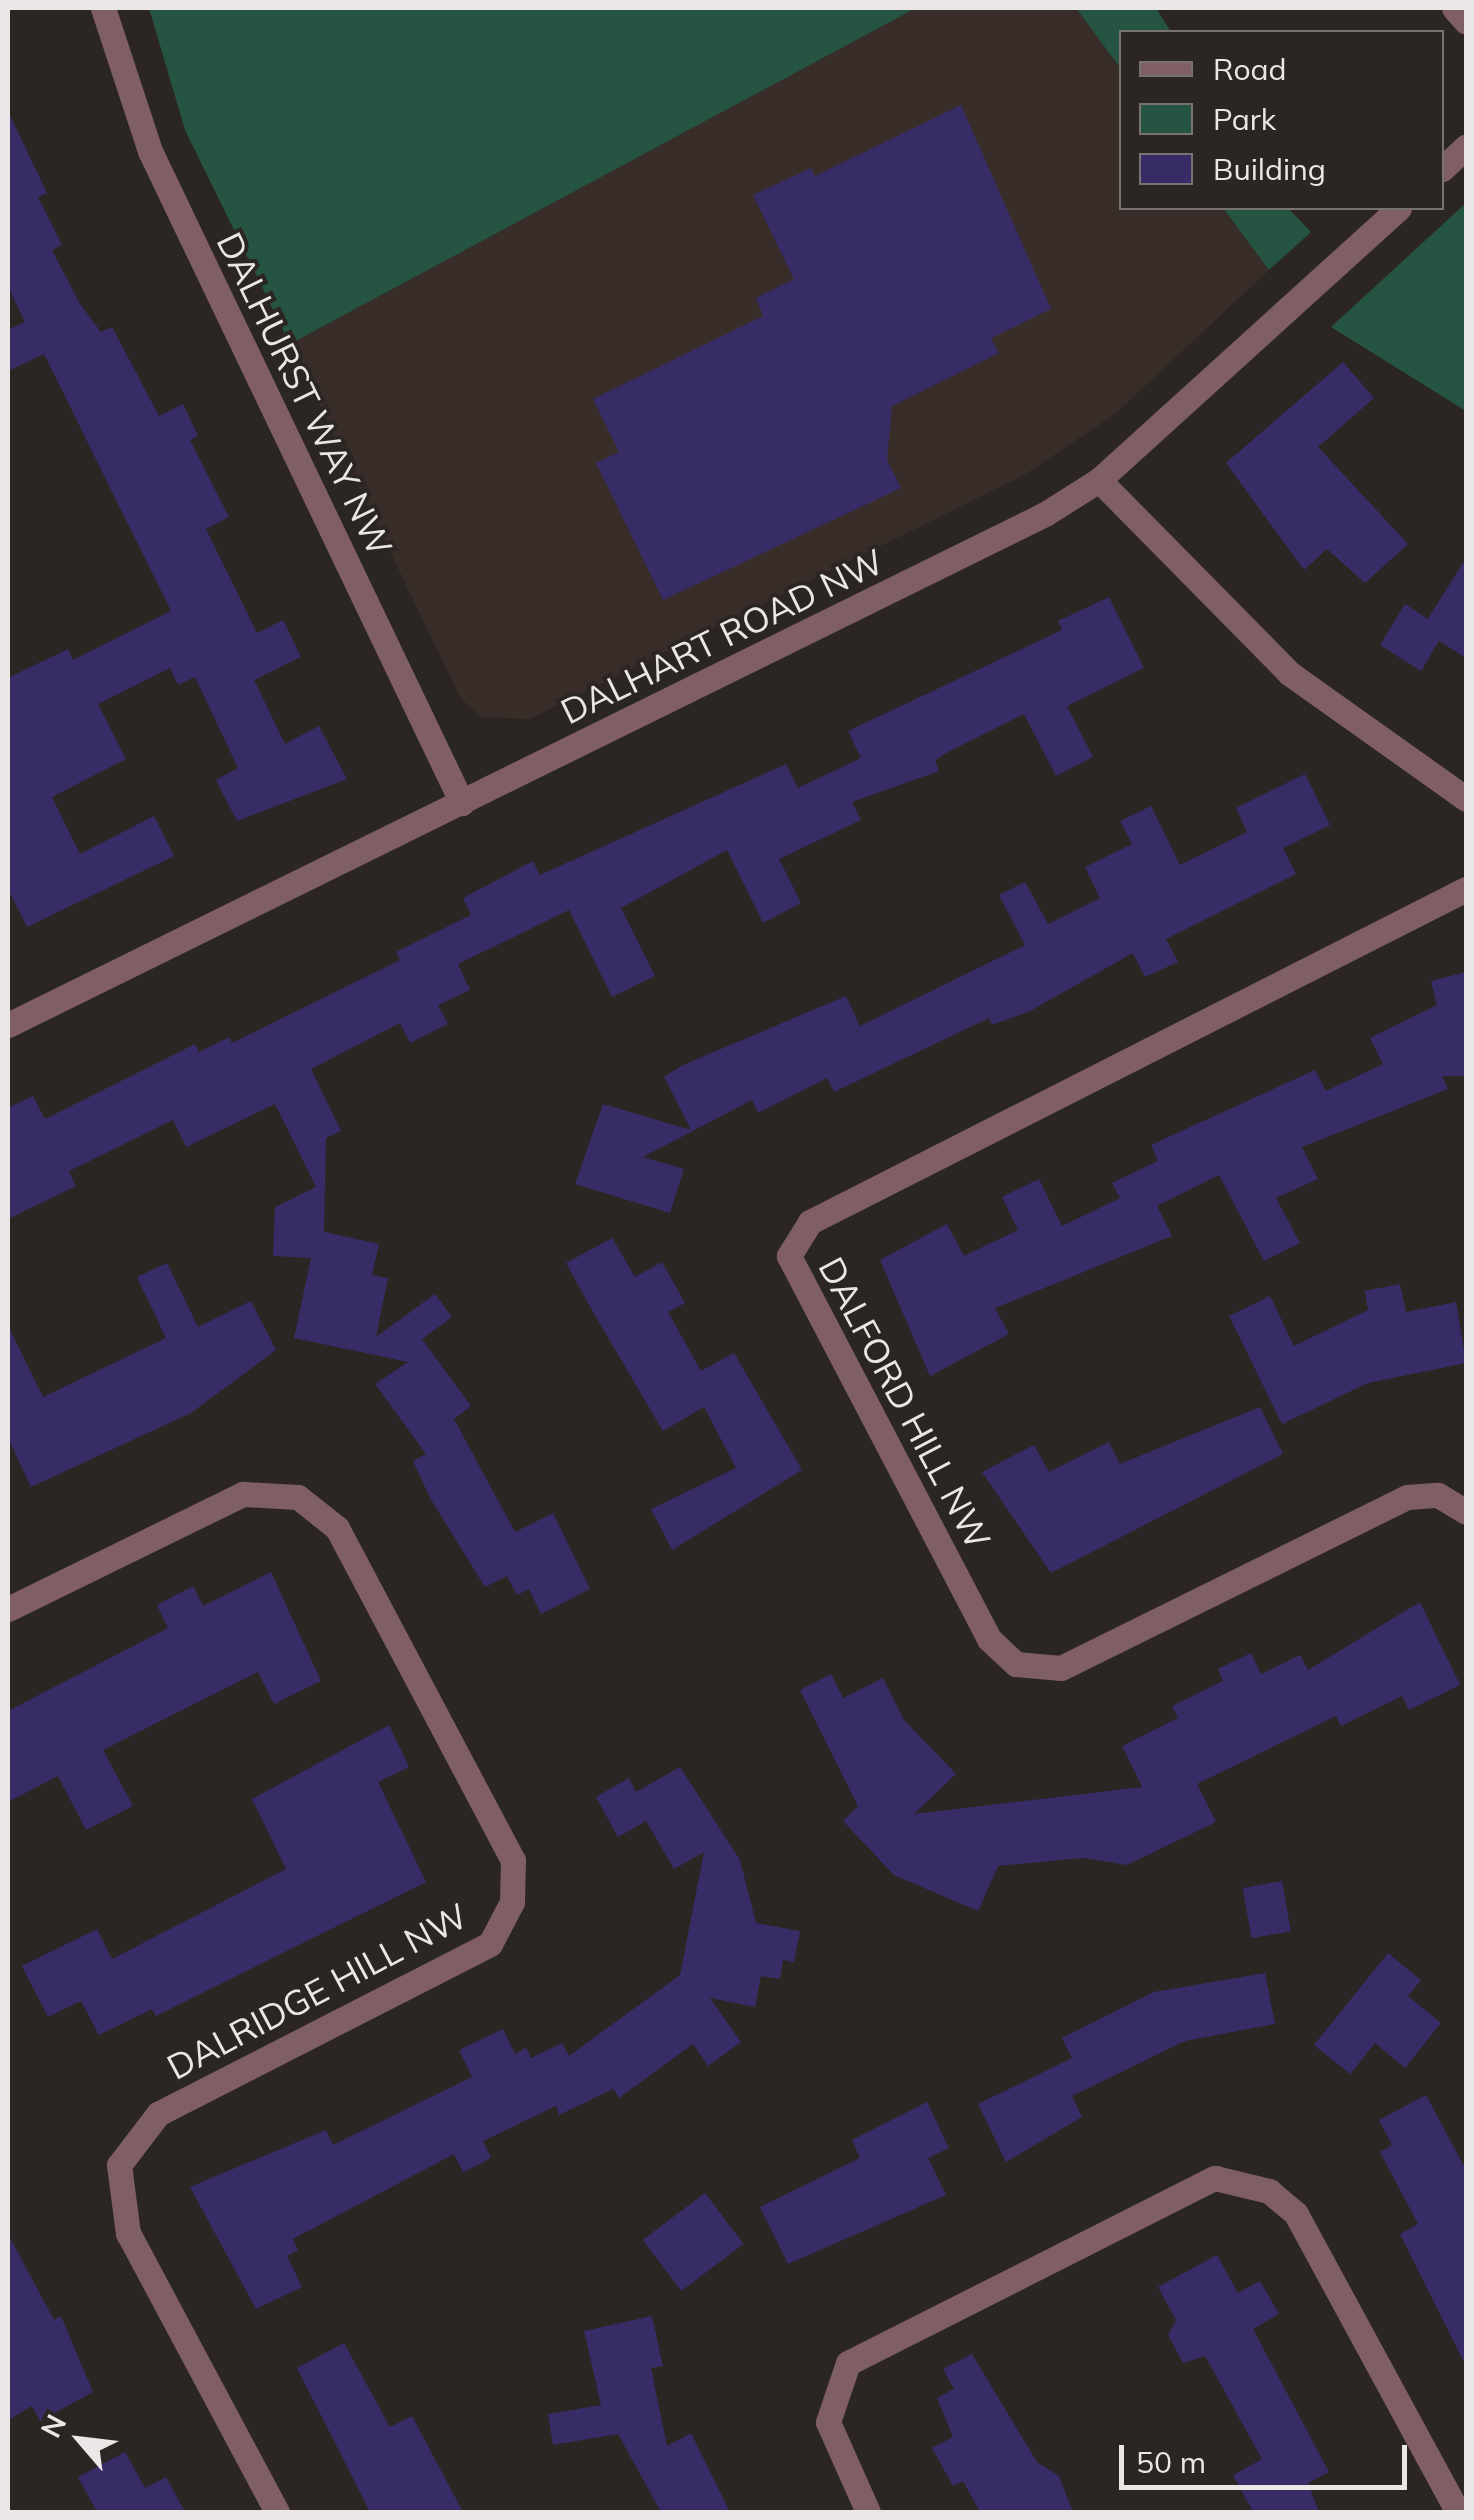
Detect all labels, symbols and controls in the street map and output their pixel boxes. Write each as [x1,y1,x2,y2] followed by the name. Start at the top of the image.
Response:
[1119,30,1444,210] legend
[1213,50,1287,88] text: Road
[1213,100,1276,138] text: Park
[1213,150,1326,188] text: Building
[208,225,402,563] street label: DALHURST WAY NW
[554,540,890,732] street label: DALHART ROAD NW
[810,1250,1000,1556] street label: DALFORD HILL NW
[160,1894,474,2088] street label: DALRIDGE HILL NW
[30,2390,130,2490] north arrow
[33,2408,73,2443] text: N
[1124,2425,1412,2487] scale bar
[1136,2443,1206,2481] text: 50 m

